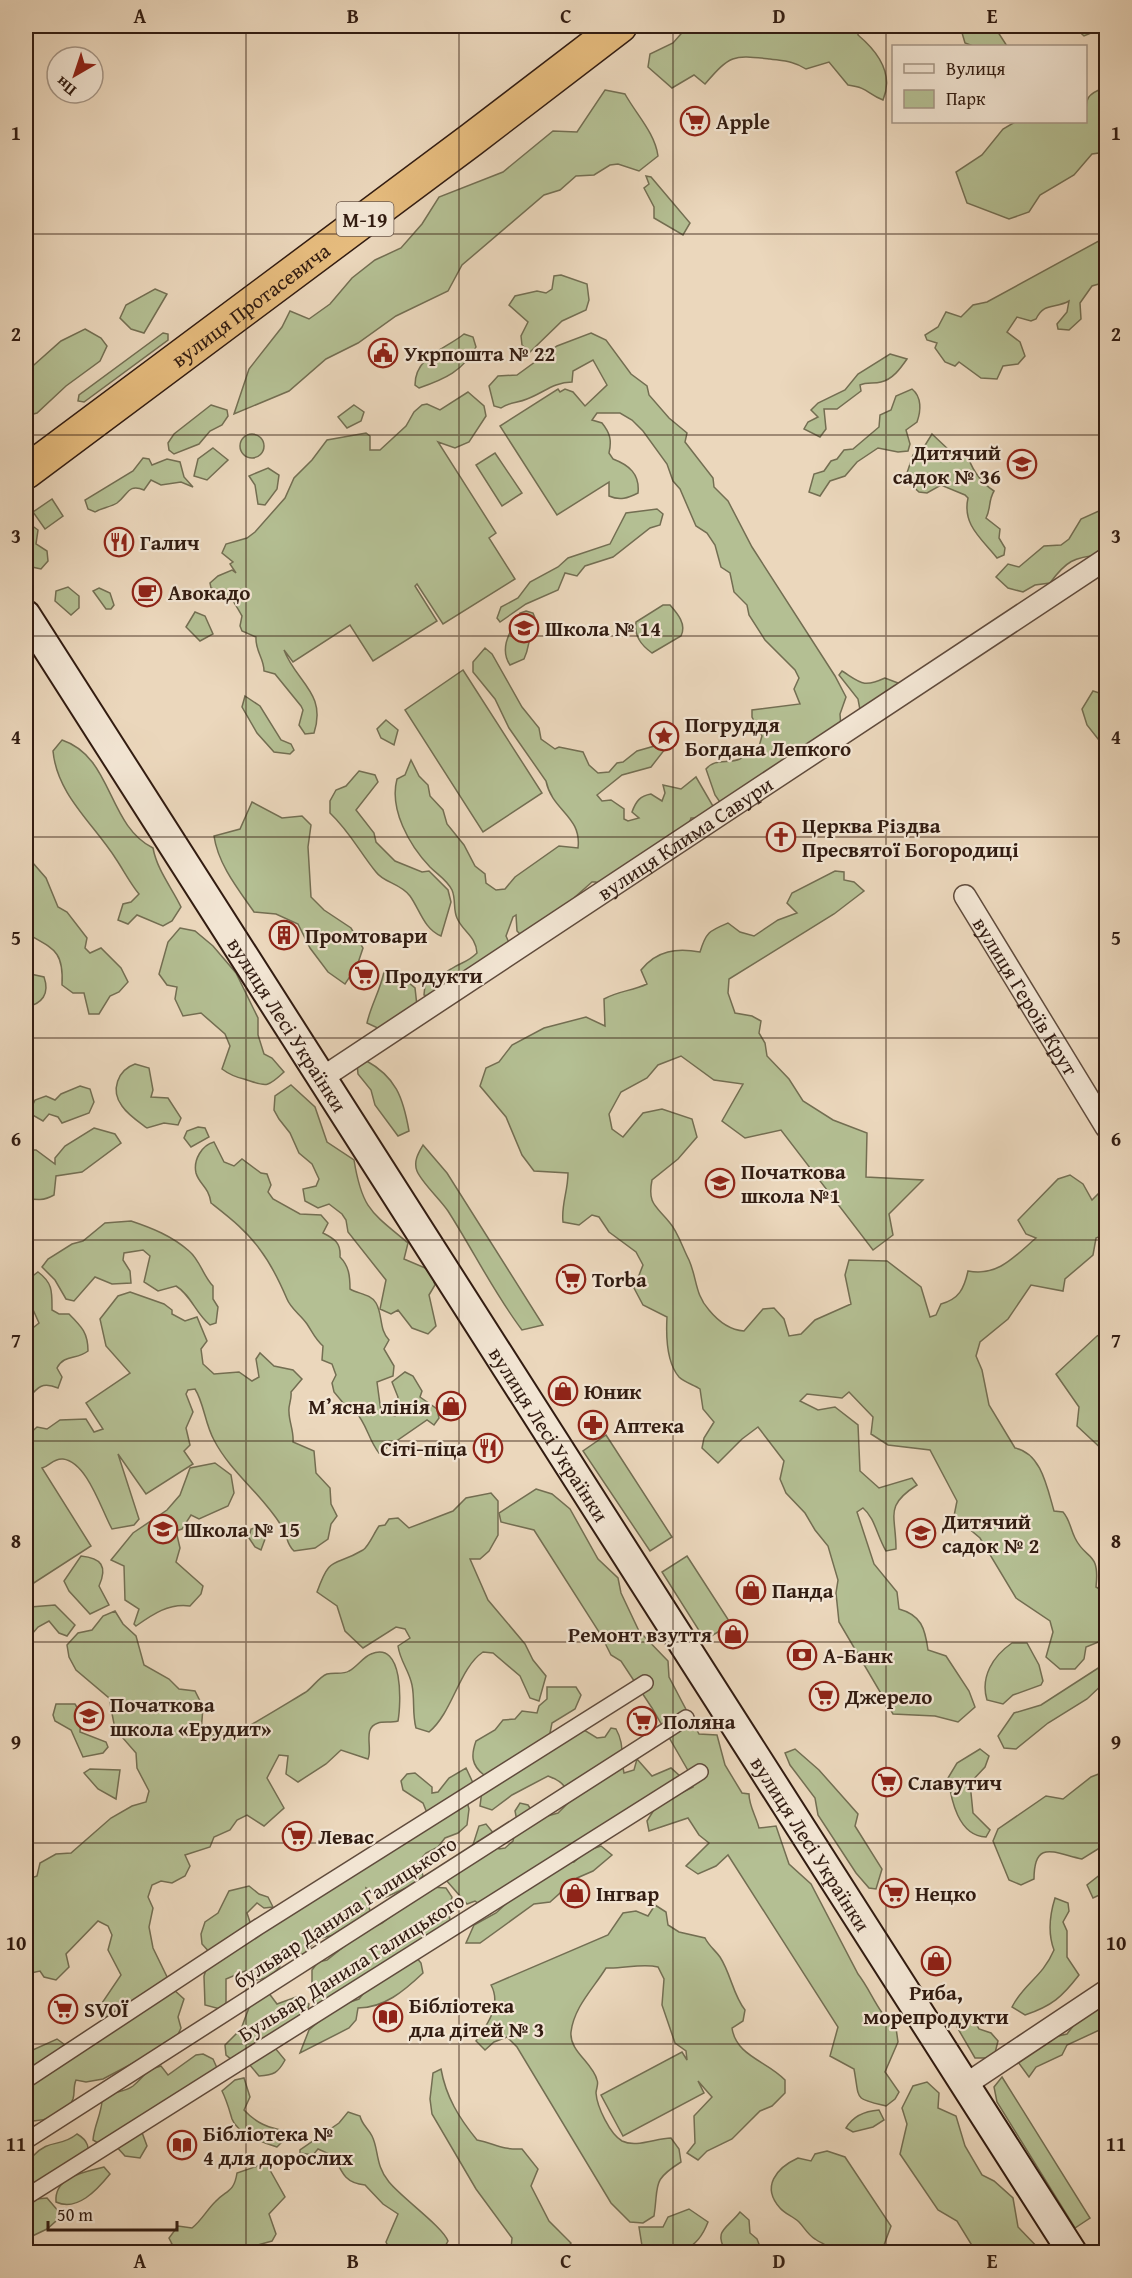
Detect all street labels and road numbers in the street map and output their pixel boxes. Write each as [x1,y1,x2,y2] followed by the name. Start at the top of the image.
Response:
[336,202,394,236] road number: М-19
[165,235,336,374] street label: вулиця Протасевича
[591,768,779,907] street label: вулиця Клима Савури
[966,911,1086,1081] street label: вулиця Героїв Крут
[220,931,355,1118] street label: вулиця Лесі Українки
[482,1340,617,1528] street label: вулиця Лесі Українки
[743,1750,879,1937] street label: вулиця Лесі Українки
[227,1828,463,1996] street label: бульвар Данила Галицького
[232,1884,470,2050] street label: Бульвар Данила Галицького

